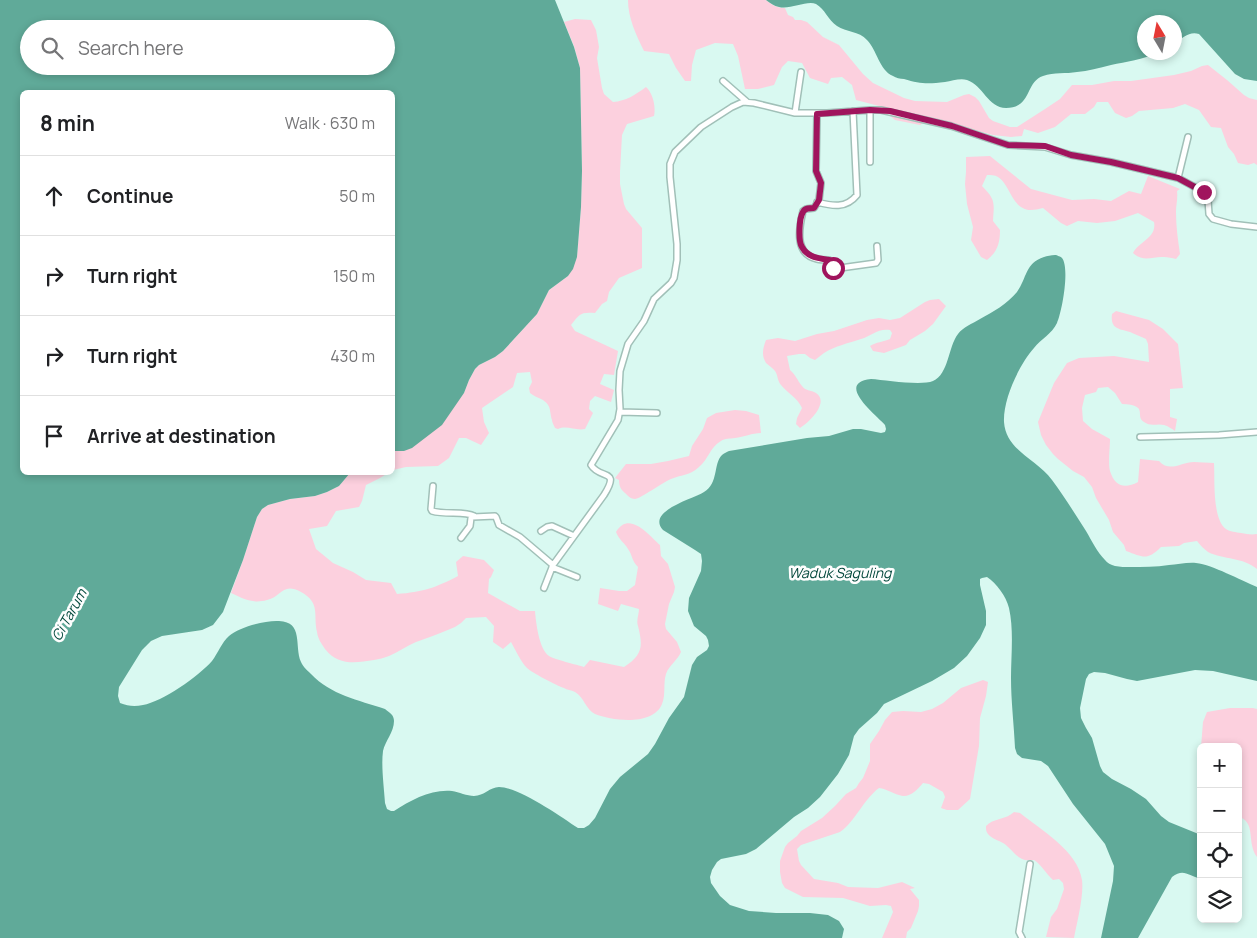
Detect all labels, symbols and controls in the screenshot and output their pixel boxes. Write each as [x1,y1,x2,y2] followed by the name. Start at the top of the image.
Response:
[1137,15,1182,60] north arrow
[20,20,395,75] search box
[38,34,66,62] icon: search
[78,35,184,61] text: Search here
[40,109,95,137] text: 8 min
[285,112,375,134] text: Walk · 630 m
[1193,181,1216,204] route end
[40,182,68,210] icon: ahead
[87,183,173,209] text: Continue
[339,185,375,207] text: 50 m
[822,257,845,280] route start
[40,262,68,290] icon: right
[87,263,177,289] text: Turn right
[333,265,375,287] text: 150 m
[40,342,68,370] icon: right
[87,343,177,369] text: Turn right
[330,345,375,367] text: 430 m
[40,422,68,450] icon: arrive
[87,423,276,449] text: Arrive at destination
[789,563,893,582] water label: Waduk Saguling
[47,584,91,644] water label: Ci Tarum
[1197,743,1242,923] map controls
[1197,743,1242,788] button: +
[1197,788,1242,833] button: −
[1197,833,1242,878] button: locate
[1197,878,1242,923] button: layers

